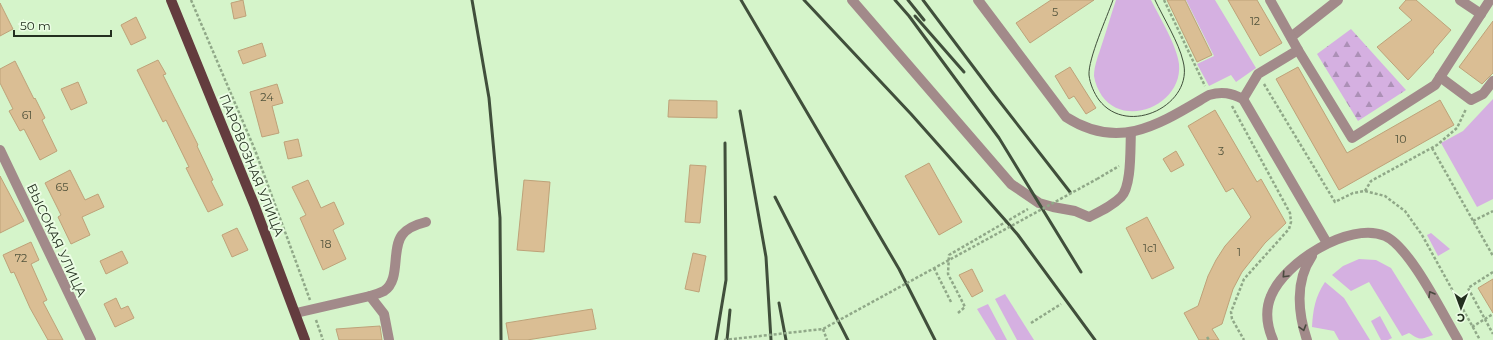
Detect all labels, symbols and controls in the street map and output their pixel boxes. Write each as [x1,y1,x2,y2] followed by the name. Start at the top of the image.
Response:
[1052,5,1058,19] house number: 5
[14,12,111,38] scale bar
[1250,14,1260,28] house number: 12
[20,18,51,33] text: 50 m
[260,90,274,104] house number: 24
[216,92,288,239] street label: ПАРОВОЗНАЯ УЛИЦА
[22,108,32,122] house number: 61
[1395,132,1407,146] house number: 10
[1218,144,1224,158] house number: 3
[56,180,68,194] house number: 65
[24,181,90,299] street label: ВЫСОКАЯ УЛИЦА
[321,237,332,251] house number: 18
[1143,241,1157,255] house number: 1с1
[1237,245,1241,259] house number: 1
[15,251,27,265] house number: 72
[1282,270,1290,278] one-way arrow
[1441,288,1481,328] north arrow
[1429,291,1436,298] one-way arrow
[1457,311,1465,325] text: С
[1298,324,1307,331] one-way arrow

